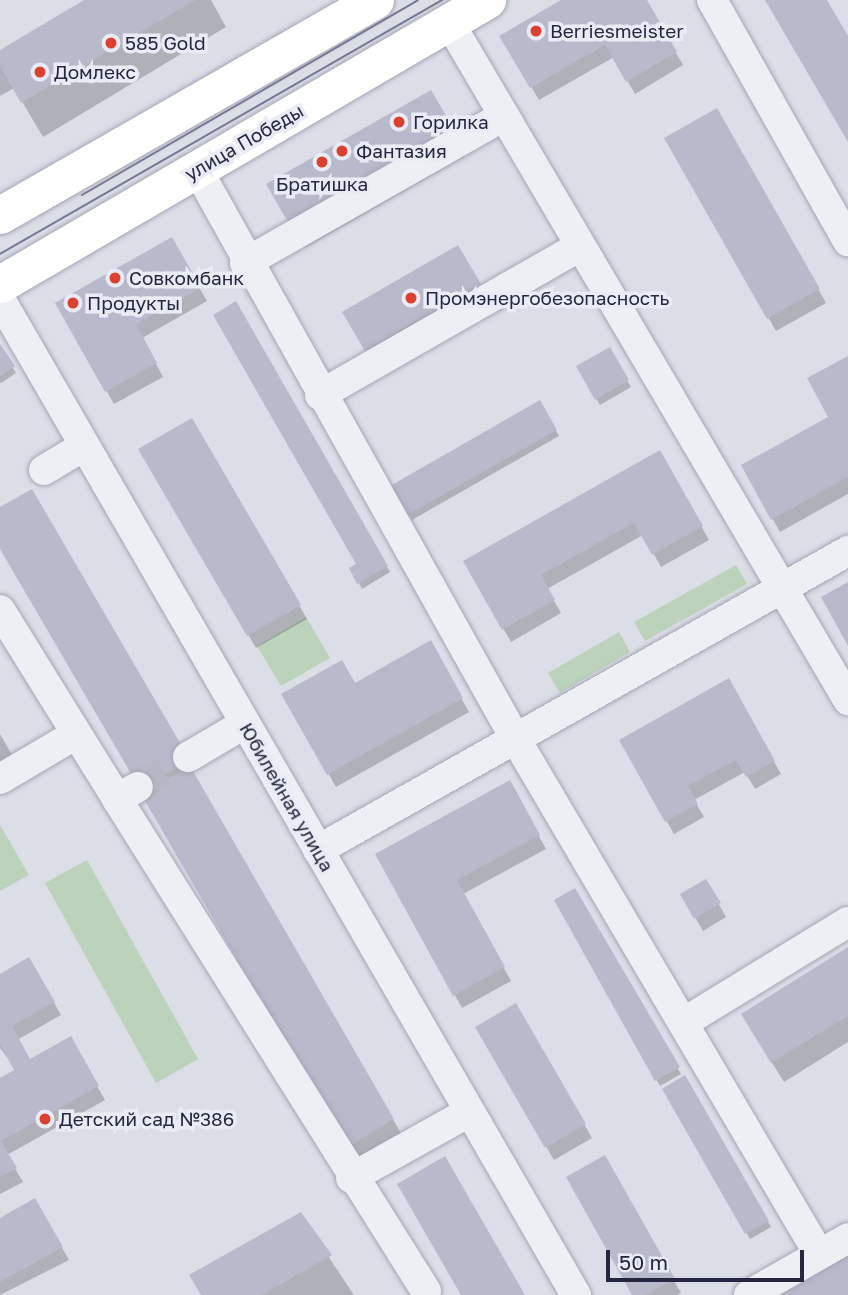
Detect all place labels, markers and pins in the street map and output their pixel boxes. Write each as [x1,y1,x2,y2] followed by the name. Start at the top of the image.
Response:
[550,20,684,42] place label: Berriesmeister
[528,23,544,39] marker: Berriesmeister
[125,32,206,54] place label: 585 Gold
[103,35,119,51] marker: 585 Gold
[54,61,136,83] place label: Домлекс
[32,64,48,80] marker: Домлекс
[413,111,489,133] place label: Горилка
[391,114,407,130] marker: Горилка
[356,140,447,162] place label: Фантазия
[334,143,350,159] marker: Фантазия
[314,154,330,170] marker: Братишка
[276,173,368,195] place label: Братишка
[129,267,244,289] place label: Совкомбанк
[107,270,123,286] marker: Совкомбанк
[425,287,669,309] place label: Промэнергобезопасность
[403,290,419,306] marker: Промэнергобезопасность
[87,292,180,314] place label: Продукты
[65,295,81,311] marker: Продукты
[59,1108,234,1130] place label: Детский сад №386
[37,1111,53,1127] marker: Детский сад №386

